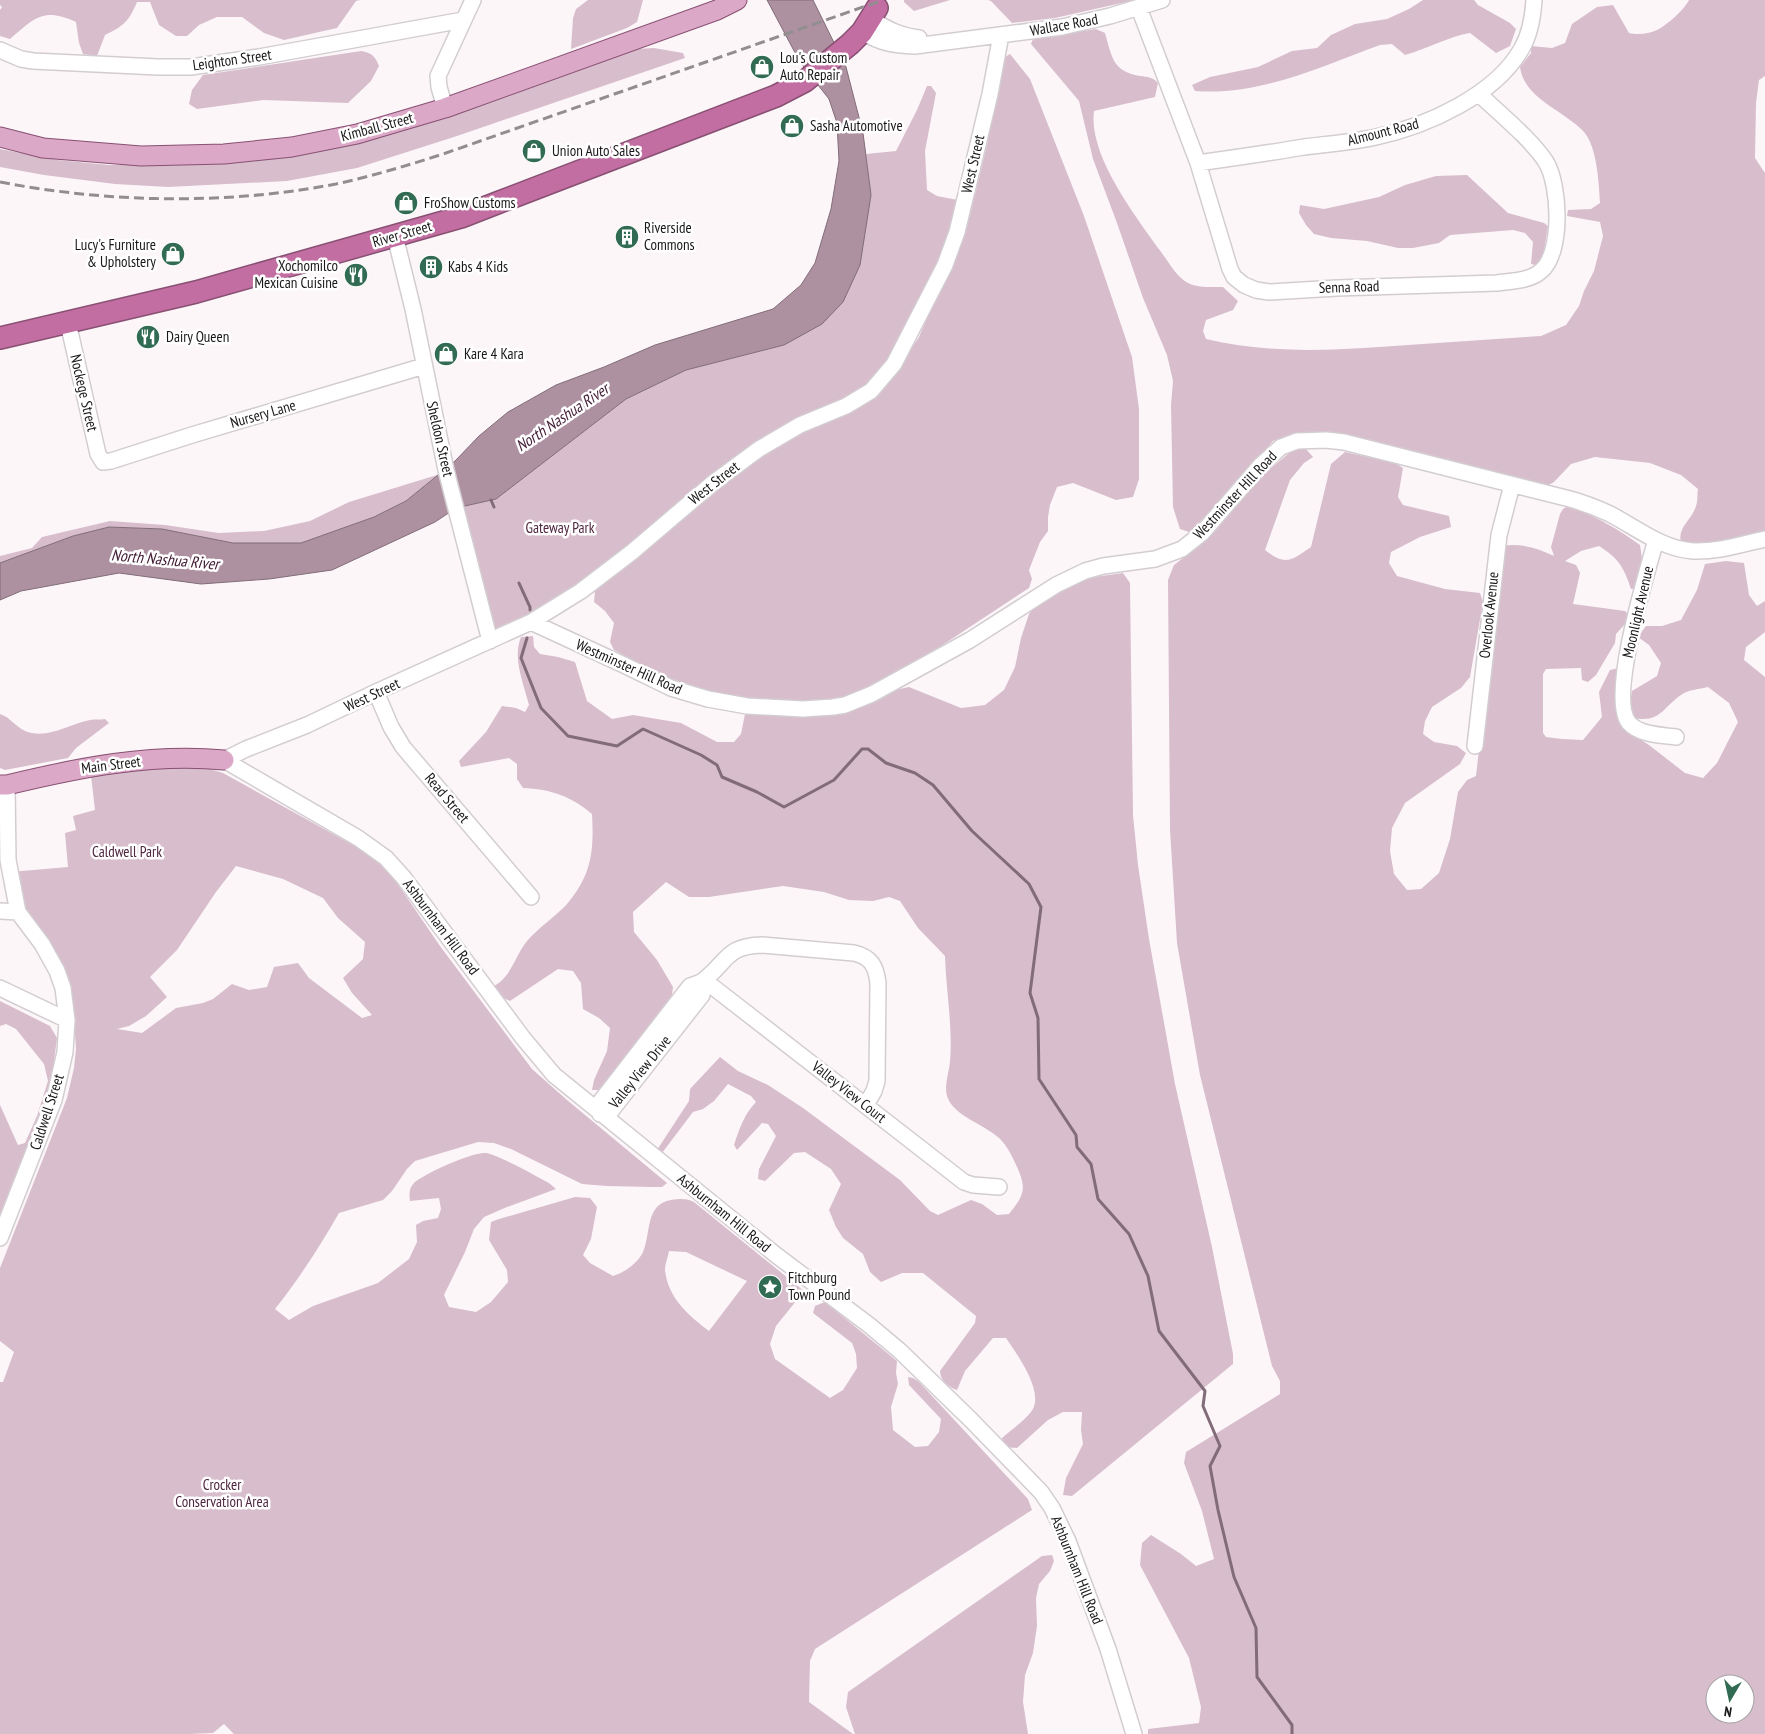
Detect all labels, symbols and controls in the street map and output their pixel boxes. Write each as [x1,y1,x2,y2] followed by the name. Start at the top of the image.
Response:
[1028,9,1099,40] street label: Wallace Road
[191,45,273,74] street label: Leighton Street
[780,48,847,84] place label: Lou's Custom Auto Repair
[749,54,775,80] shop icon: Lou's Custom Auto Repair
[339,108,415,145] street label: Kimball Street
[779,113,805,139] shop icon: Sasha Automotive
[1345,113,1421,150] street label: Almount Road
[810,116,903,135] place label: Sasha Automotive
[957,133,988,195] street label: West Street
[521,138,547,164] shop icon: Union Auto Sales
[552,141,640,160] place label: Union Auto Sales
[393,190,419,216] shop icon: FroShow Customs
[424,193,515,212] place label: FroShow Customs
[370,216,434,251] street label: River Street
[644,218,695,254] place label: Riverside Commons
[614,224,640,250] building icon: Riverside Commons
[75,235,156,271] place label: Lucy's Furniture & Upholstery
[160,241,186,267] shop icon: Lucy's Furniture & Upholstery
[418,254,444,280] building icon: Kabs 4 Kids
[254,256,338,292] place label: Xochomilco Mexican Cuisine
[448,257,508,276] place label: Kabs 4 Kids
[343,262,369,288] restaurant icon: Xochomilco Mexican Cuisine
[1318,276,1380,297] street label: Senna Road
[135,324,161,350] restaurant icon: Dairy Queen
[166,327,229,346] place label: Dairy Queen
[433,341,459,367] shop icon: Kare 4 Kara
[464,344,524,363] place label: Kare 4 Kara
[66,352,103,433] street label: Nockege Street
[512,377,614,455] water label: North Nashua River
[228,395,298,432] street label: Nursery Lane
[423,399,458,478] street label: Sheldon Street
[1189,446,1281,543] street label: Westminster Hill Road
[685,457,743,508] street label: West Street
[526,518,595,537] park label: Gateway Park
[110,544,222,574] water label: North Nashua River
[1618,564,1657,660] street label: Moonlight Avenue
[1475,571,1502,659] street label: Overlook Avenue
[573,635,685,698] street label: Westminster Hill Road
[341,673,403,716] street label: West Street
[80,751,142,778] street label: Main Street
[421,769,474,827] street label: Read Street
[92,842,162,861] park label: Caldwell Park
[399,875,484,978] street label: Ashburnham Hill Road
[604,1031,675,1113] street label: Valley View Drive
[807,1056,890,1127] street label: Valley View Court
[25,1071,68,1152] street label: Caldwell Street
[674,1169,775,1256] street label: Ashburnham Hill Road
[788,1268,851,1304] place label: Fitchburg Town Pound
[757,1274,783,1300] place icon: Fitchburg Town Pound
[175,1475,269,1511] park label: Crocker Conservation Area
[1047,1513,1108,1627] street label: Ashburnham Hill Road
[1705,1674,1755,1724] north arrow
[1723,1702,1733,1721] text: N

